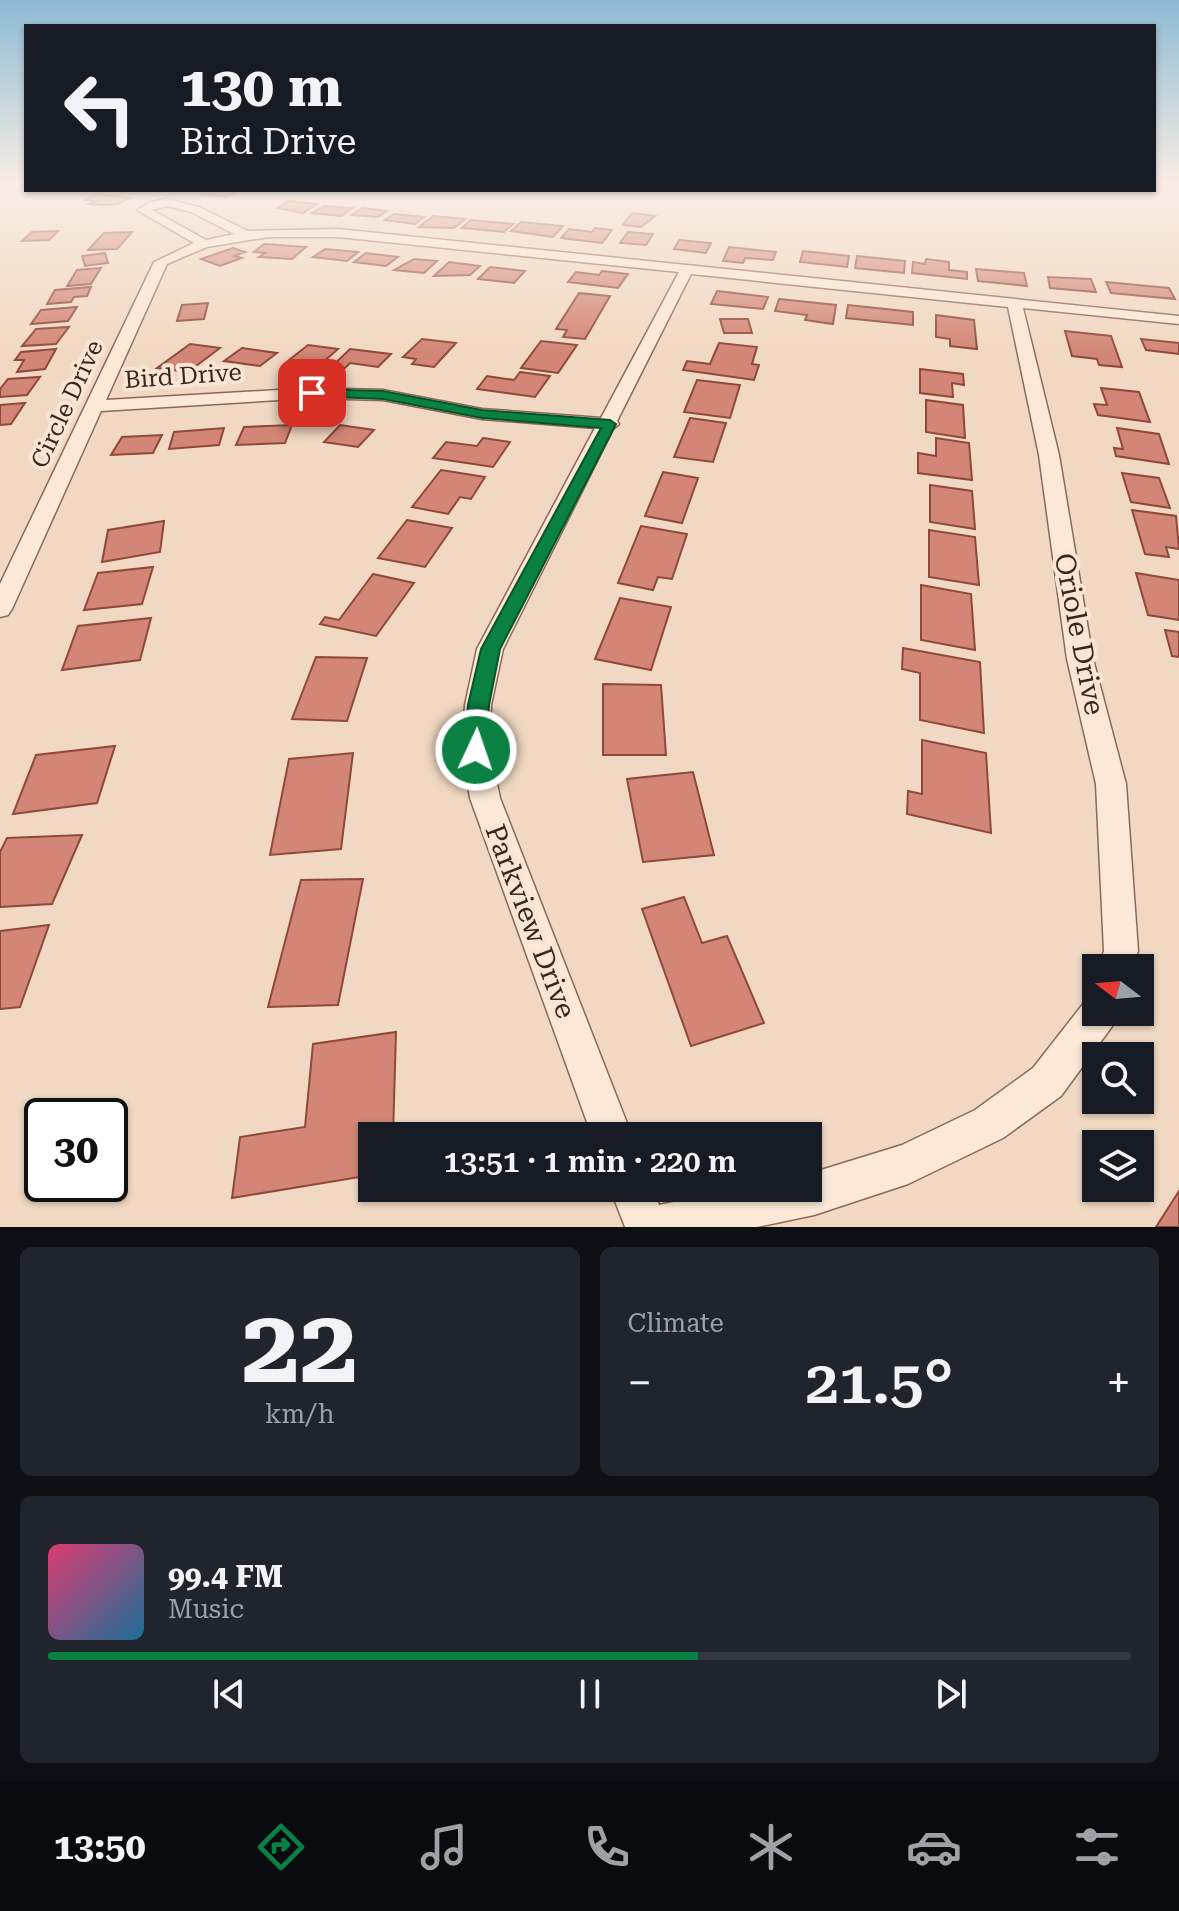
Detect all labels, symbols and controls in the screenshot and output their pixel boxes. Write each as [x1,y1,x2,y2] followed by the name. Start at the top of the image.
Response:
[180,54,342,120] text: 130 m
[48,56,152,160] icon: left
[180,121,356,163] text: Bird Drive
[25,336,109,472] street label: Circle Drive
[123,358,243,394] street label: Bird Drive
[278,359,346,427] pin
[290,371,334,415] icon: arrive
[1048,550,1111,718] street label: Oriole Drive
[434,708,518,792] position arrow
[478,820,583,1023] street label: Parkview Drive
[1082,954,1154,1026] north arrow
[1082,954,1154,1202] map controls
[1082,1042,1154,1114] button: search
[24,1098,128,1202] speed limit sign: 30
[1082,1130,1154,1202] button: layers
[444,1144,736,1179] text: 13:51 · 1 min · 220 m
[242,1286,358,1407] text: 22
[628,1308,724,1338] text: Climate
[805,1347,953,1418] text: 21.5°
[628,1357,652,1409] text: −
[1106,1357,1131,1409] text: +
[265,1399,335,1429] text: km/h
[168,1559,283,1594] text: 99.4 FM
[168,1594,244,1624] text: Music
[207,1672,251,1716] icon: previous
[568,1672,612,1716] icon: pause
[929,1672,973,1716] icon: next
[253,1819,309,1875] icon: directions
[416,1819,472,1875] icon: music
[579,1819,635,1875] icon: phone
[743,1819,799,1875] icon: climate
[906,1819,962,1875] icon: car
[1069,1819,1125,1875] icon: filters
[54,1826,146,1868] text: 13:50

